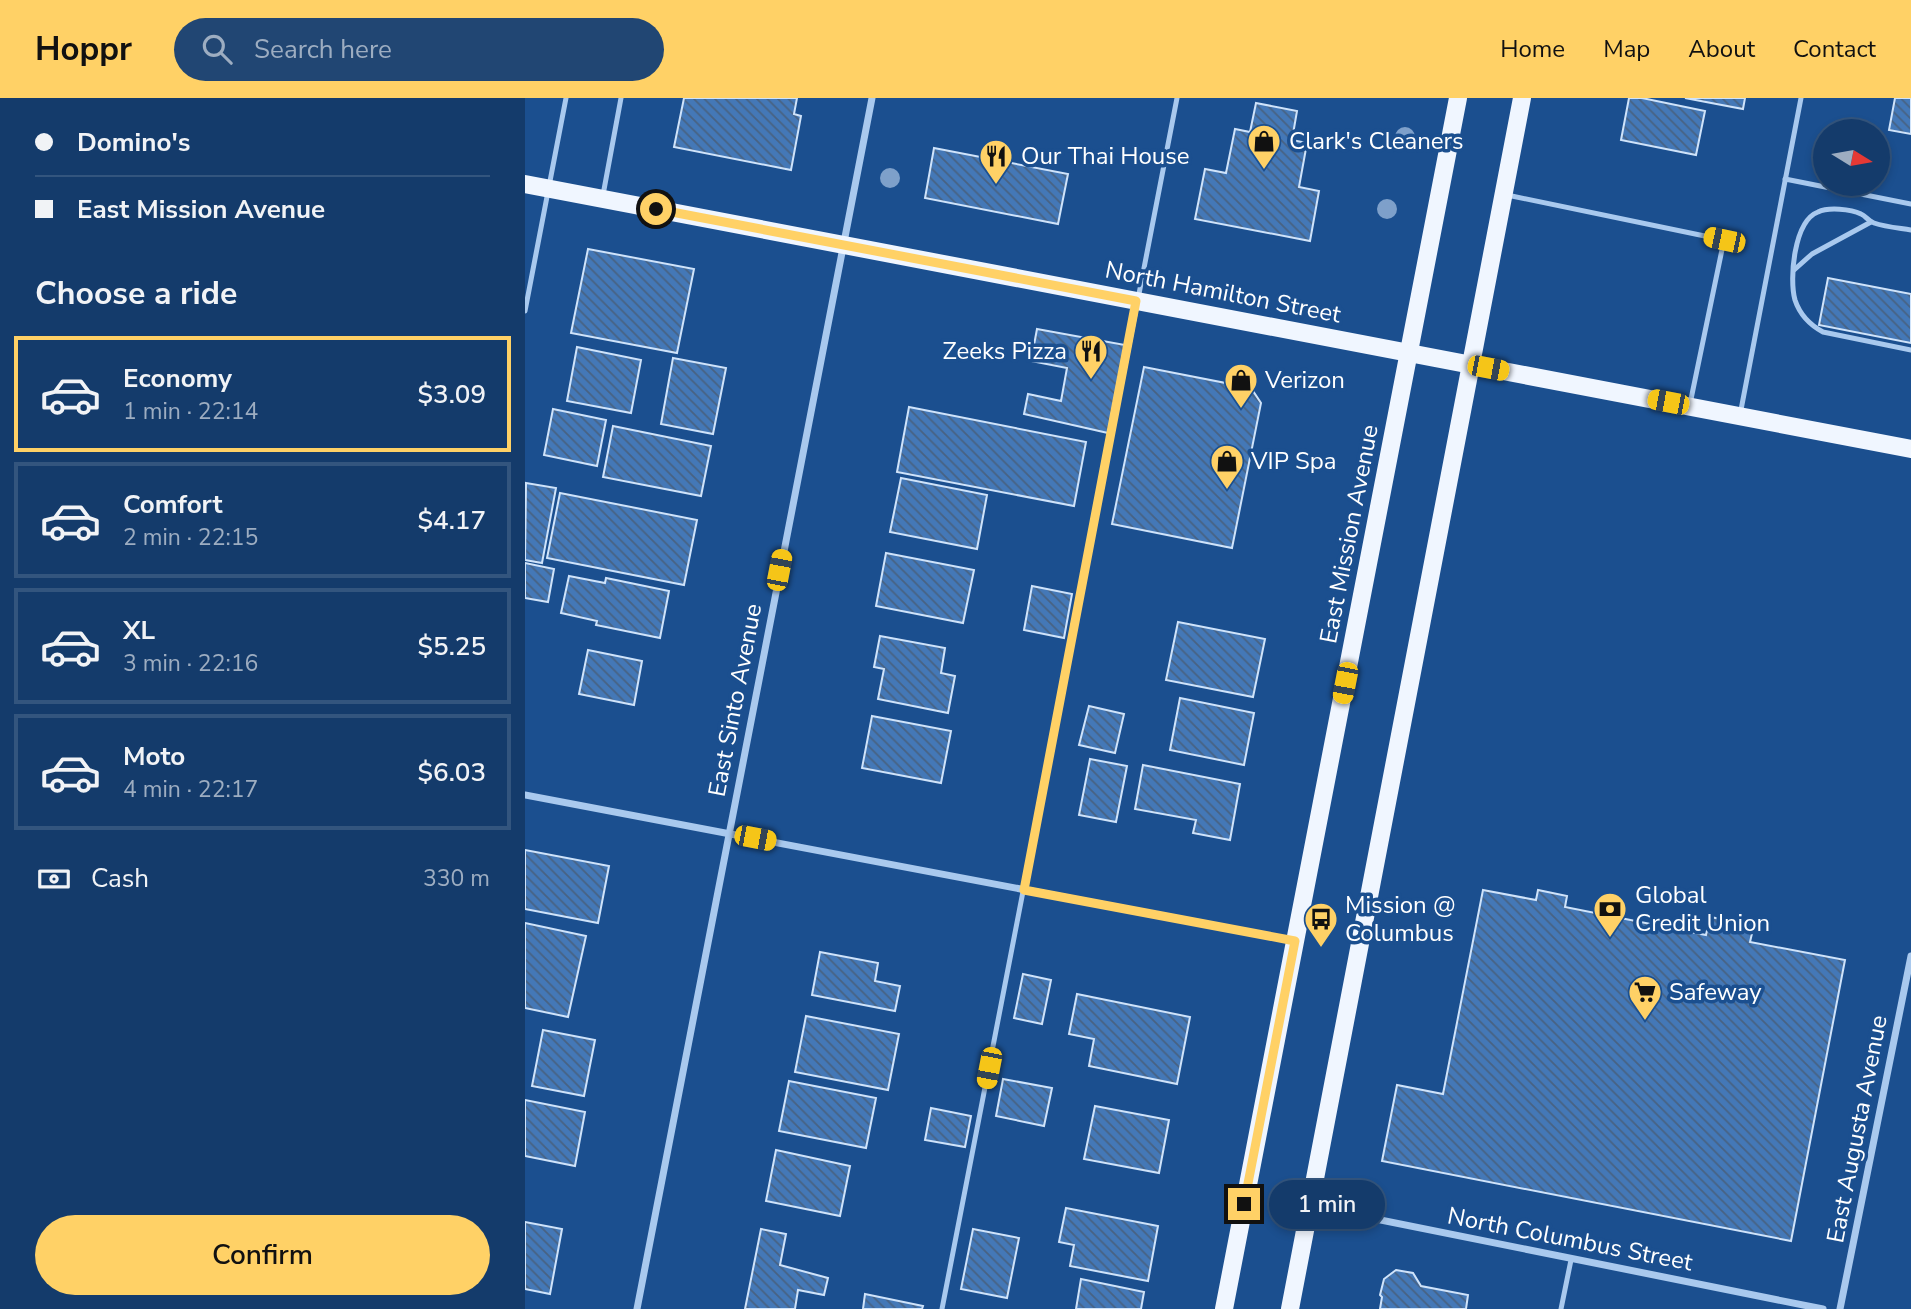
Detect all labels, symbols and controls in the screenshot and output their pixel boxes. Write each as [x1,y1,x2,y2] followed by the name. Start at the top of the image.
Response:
[174,18,664,81] search box
[35,27,132,72] text: Hoppr
[198,30,236,68] icon: search
[254,32,392,67] text: Search here
[1500,33,1565,65] text: Home
[1603,33,1650,65] text: Map
[1688,33,1755,65] text: About
[1793,33,1876,65] text: Contact
[1813,119,1890,196] north arrow
[1813,119,1890,196] map controls
[1245,122,1283,171] shop icon: Clark's Cleaners
[77,125,190,160] text: Domino's
[1289,125,1464,157] place label: Clark's Cleaners
[977,137,1015,186] restaurant icon: Our Thai House
[1021,140,1190,172] place label: Our Thai House
[77,192,325,227] text: East Mission Avenue
[640,193,672,225] route start
[1702,225,1747,255] car
[1102,253,1344,331] street label: North Hamilton Street
[35,272,237,315] text: Choose a ride
[1072,332,1110,381] restaurant icon: Zeeks Pizza
[943,335,1067,367] place label: Zeeks Pizza
[1466,354,1511,382] car
[123,361,232,396] text: Economy
[1222,361,1260,410] shop icon: Verizon
[39,363,102,426] icon: car
[1264,364,1345,396] place label: Verizon
[417,377,486,412] text: $3.09
[1646,388,1691,416] car
[123,396,258,427] text: 1 min · 22:14
[1312,422,1386,646] street label: East Mission Avenue
[1208,442,1246,491] shop icon: VIP Spa
[1250,445,1337,477] place label: VIP Spa
[123,487,223,522] text: Comfort
[39,489,102,552] icon: car
[417,503,486,538] text: $4.17
[123,522,258,553] text: 2 min · 22:15
[765,547,794,593] car
[701,601,769,799] street label: East Sinto Avenue
[123,613,155,648] text: XL
[39,615,102,678] icon: car
[417,629,486,664] text: $5.25
[123,648,258,679] text: 3 min · 22:16
[1331,660,1360,706] car
[123,739,185,774] text: Moto
[39,741,102,804] icon: car
[417,755,486,790] text: $6.03
[123,774,258,805] text: 4 min · 22:17
[733,824,778,852] car
[35,860,73,898] icon: cash
[91,861,149,896] text: Cash
[423,863,490,894] text: 330 m
[1635,879,1770,939] place label: Global Credit Union
[1345,889,1456,949] place label: Mission @ Columbus
[1591,890,1629,939] bank icon: Global Credit Union
[1302,900,1340,949] bus stop icon: Mission @ Columbus
[1626,973,1664,1022] supermarket icon: Safeway
[1669,976,1762,1008] place label: Safeway
[1819,1012,1895,1246] street label: East Augusta Avenue
[975,1045,1004,1091] car
[1269,1180,1384,1228] callout: 1 min
[1228,1188,1260,1220] route end
[1298,1189,1356,1220] text: 1 min
[1445,1200,1696,1279] street label: North Columbus Street
[35,1215,490,1295] button: Confirm

